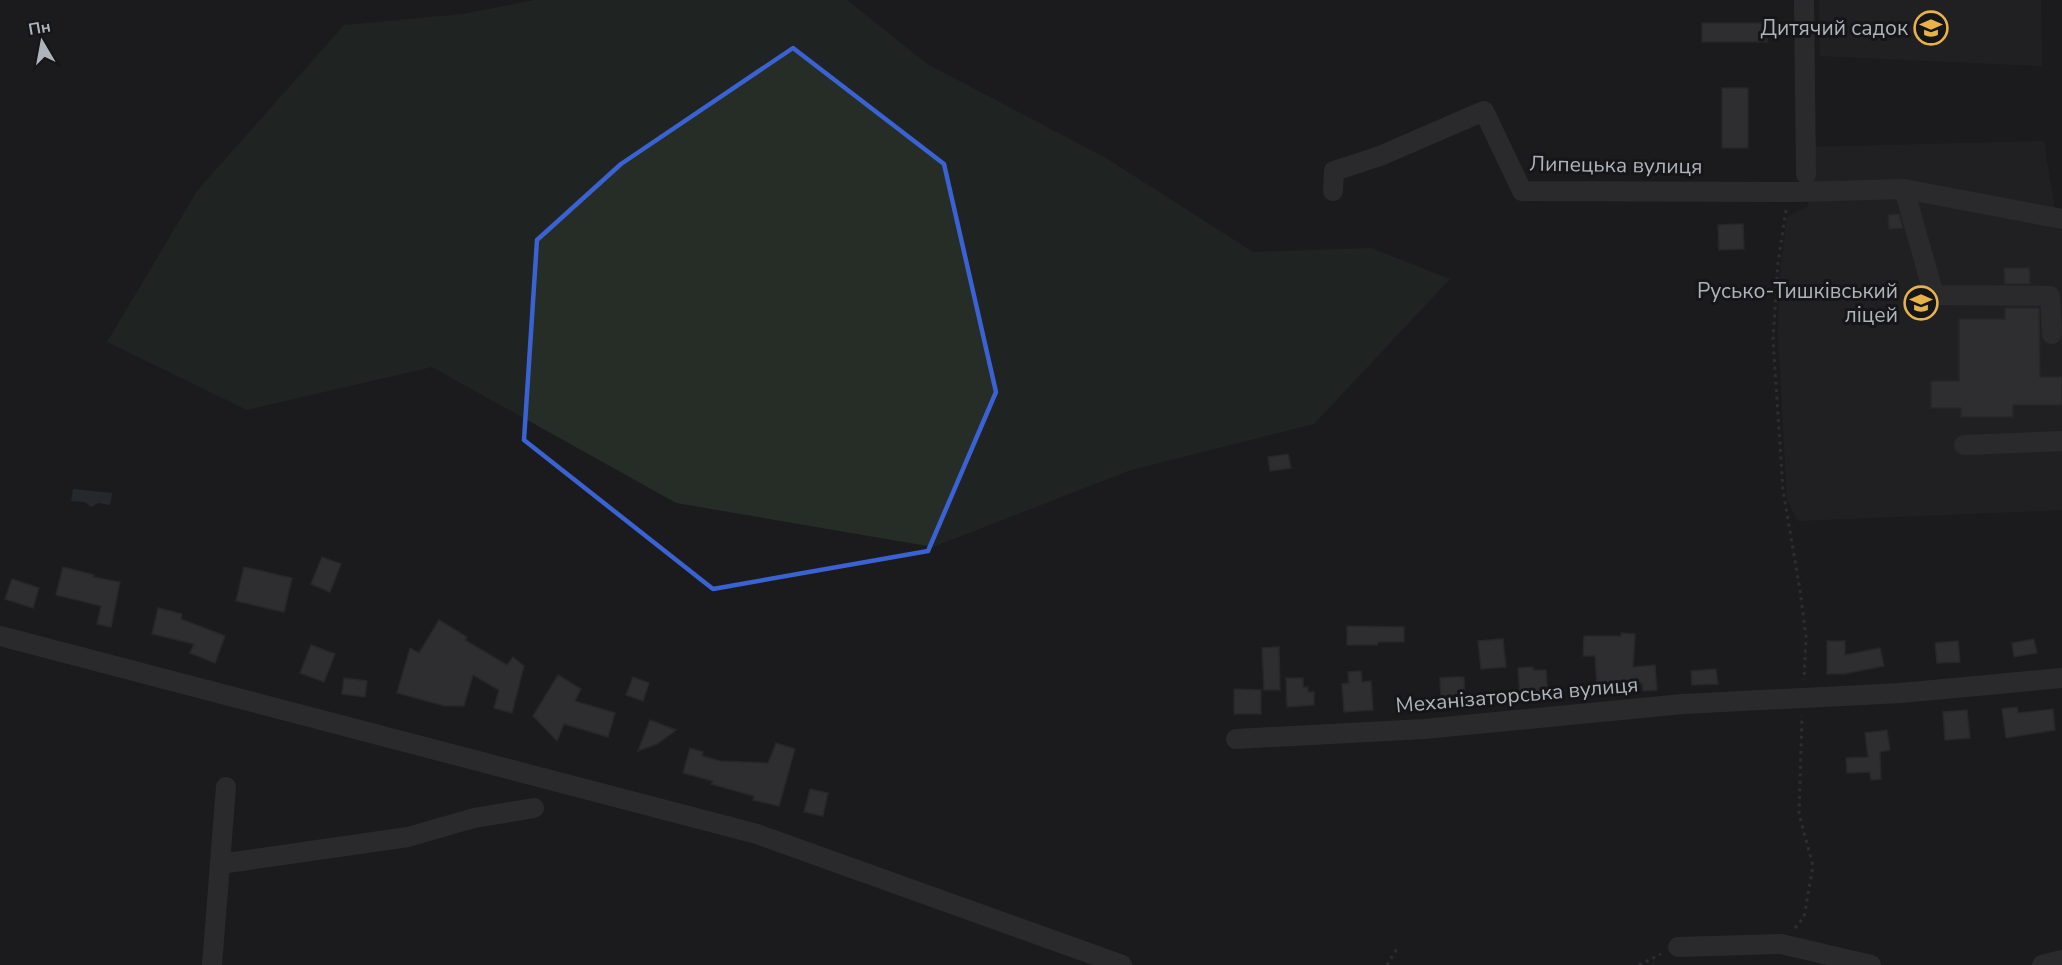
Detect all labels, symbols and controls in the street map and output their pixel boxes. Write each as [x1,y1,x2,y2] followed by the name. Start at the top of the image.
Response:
[1913,10,1949,46] school or university icon: Дитячий садок
[12,12,72,72] north arrow
[1761,14,1909,42] place label: Дитячий садок
[27,15,52,41] text: Пн
[1529,149,1703,181] street label: Липецька вулиця
[1697,277,1898,329] place label: Русько-Тишківський ліцей
[1903,285,1939,321] school or university icon: Русько-Тишківський ліцей
[1395,670,1639,720] street label: Механізаторська вулиця

